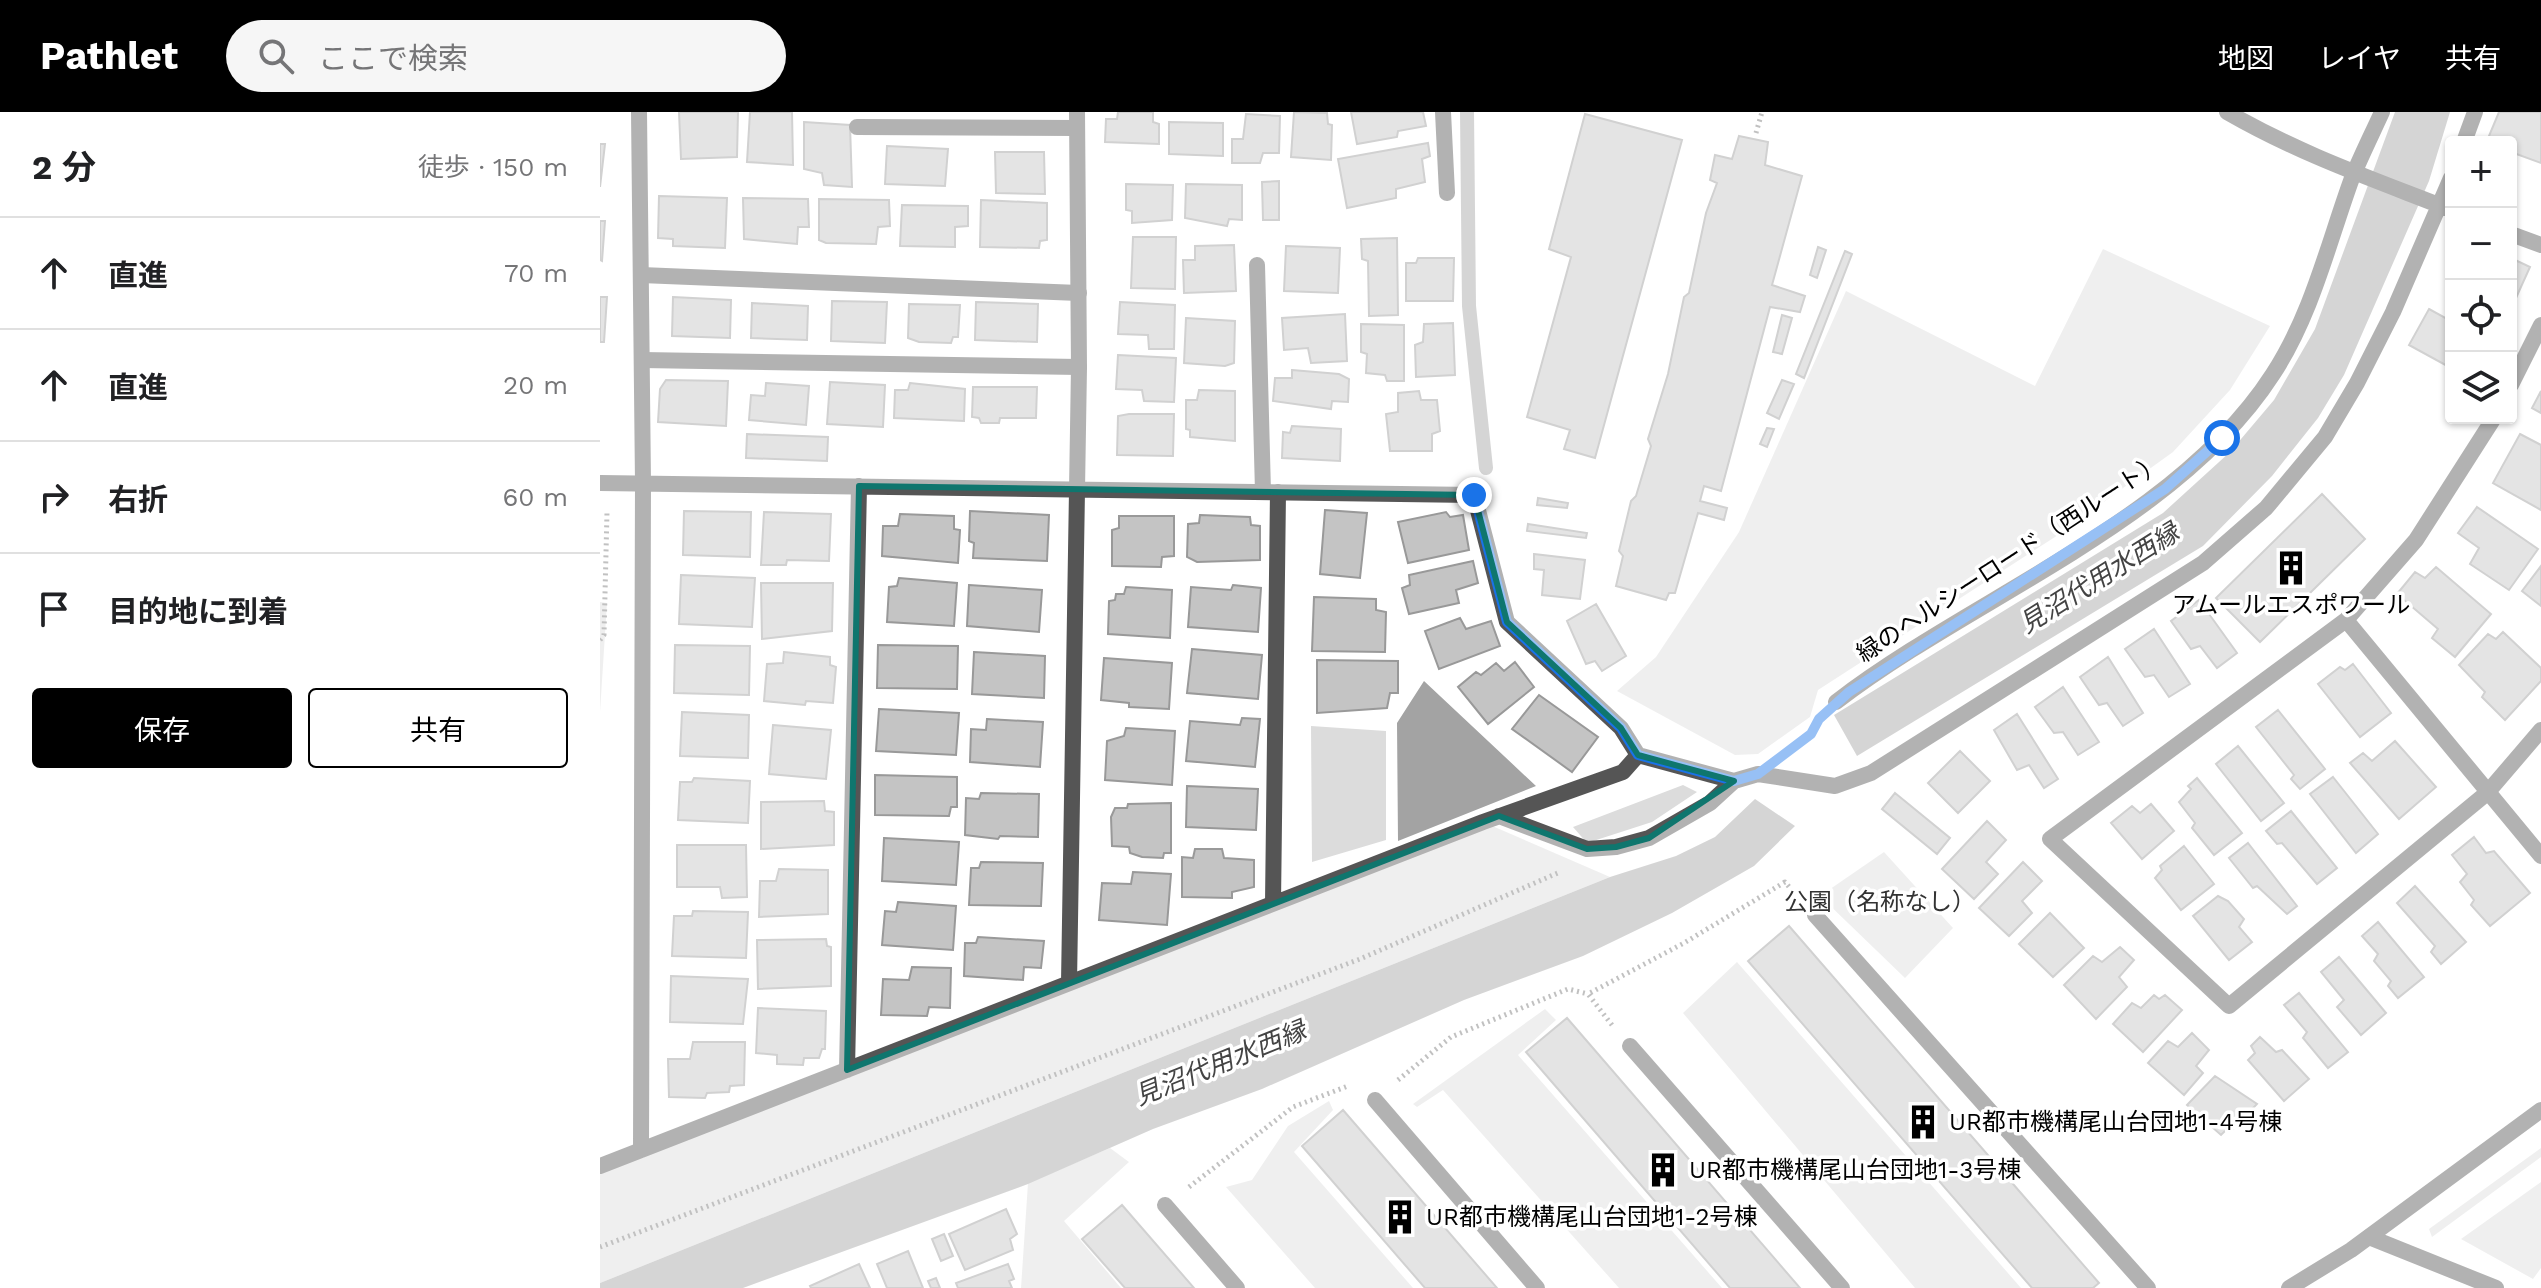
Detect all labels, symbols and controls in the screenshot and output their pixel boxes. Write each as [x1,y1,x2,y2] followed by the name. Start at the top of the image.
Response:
[226,20,786,92] search box
[40,34,178,78] text: Pathlet
[254,34,298,78] icon: search
[318,41,468,76] text: ここで検索
[2218,42,2274,75] text: 地図
[2318,42,2401,75] text: レイヤ
[2445,42,2501,75] text: 共有
[2445,136,2517,424] map controls
[2445,136,2517,208] button: +
[32,147,96,187] text: 2 分
[418,152,568,182] text: 徒歩 · 150 m
[2445,208,2517,280] button: −
[32,251,76,295] icon: ahead
[108,258,168,293] text: 直進
[504,258,568,288] text: 70 m
[2445,280,2517,352] button: locate
[2445,352,2517,424] button: layers
[32,363,76,407] icon: ahead
[108,370,168,405] text: 直進
[503,370,568,400] text: 20 m
[2204,420,2240,456] route start
[1851,448,2169,668] street label: 緑のヘルシーロード（西ルート）
[32,475,76,519] icon: right
[1456,477,1492,513] route end
[108,482,168,517] text: 右折
[502,482,568,512] text: 60 m
[2014,515,2187,639] water label: 見沼代用水西縁
[2272,549,2310,587] building icon: アムールエスポワール
[32,587,76,631] icon: arrive
[2172,591,2410,619] place label: アムールエスポワール
[108,594,288,629] text: 目的地に到着
[32,688,292,768] button: 保存
[308,688,568,768] button: 共有
[1784,888,1976,916] park label: 公園（名称なし）
[1130,1014,1313,1111] water label: 見沼代用水西縁
[1904,1103,1942,1141] building icon: UR都市機構尾山台団地1-4号棟
[1949,1108,2282,1136] place label: UR都市機構尾山台団地1-4号棟
[1644,1151,1682,1189] building icon: UR都市機構尾山台団地1-3号棟
[1689,1156,2021,1184] place label: UR都市機構尾山台団地1-3号棟
[1381,1198,1419,1236] building icon: UR都市機構尾山台団地1-2号棟
[1426,1203,1758,1231] place label: UR都市機構尾山台団地1-2号棟

